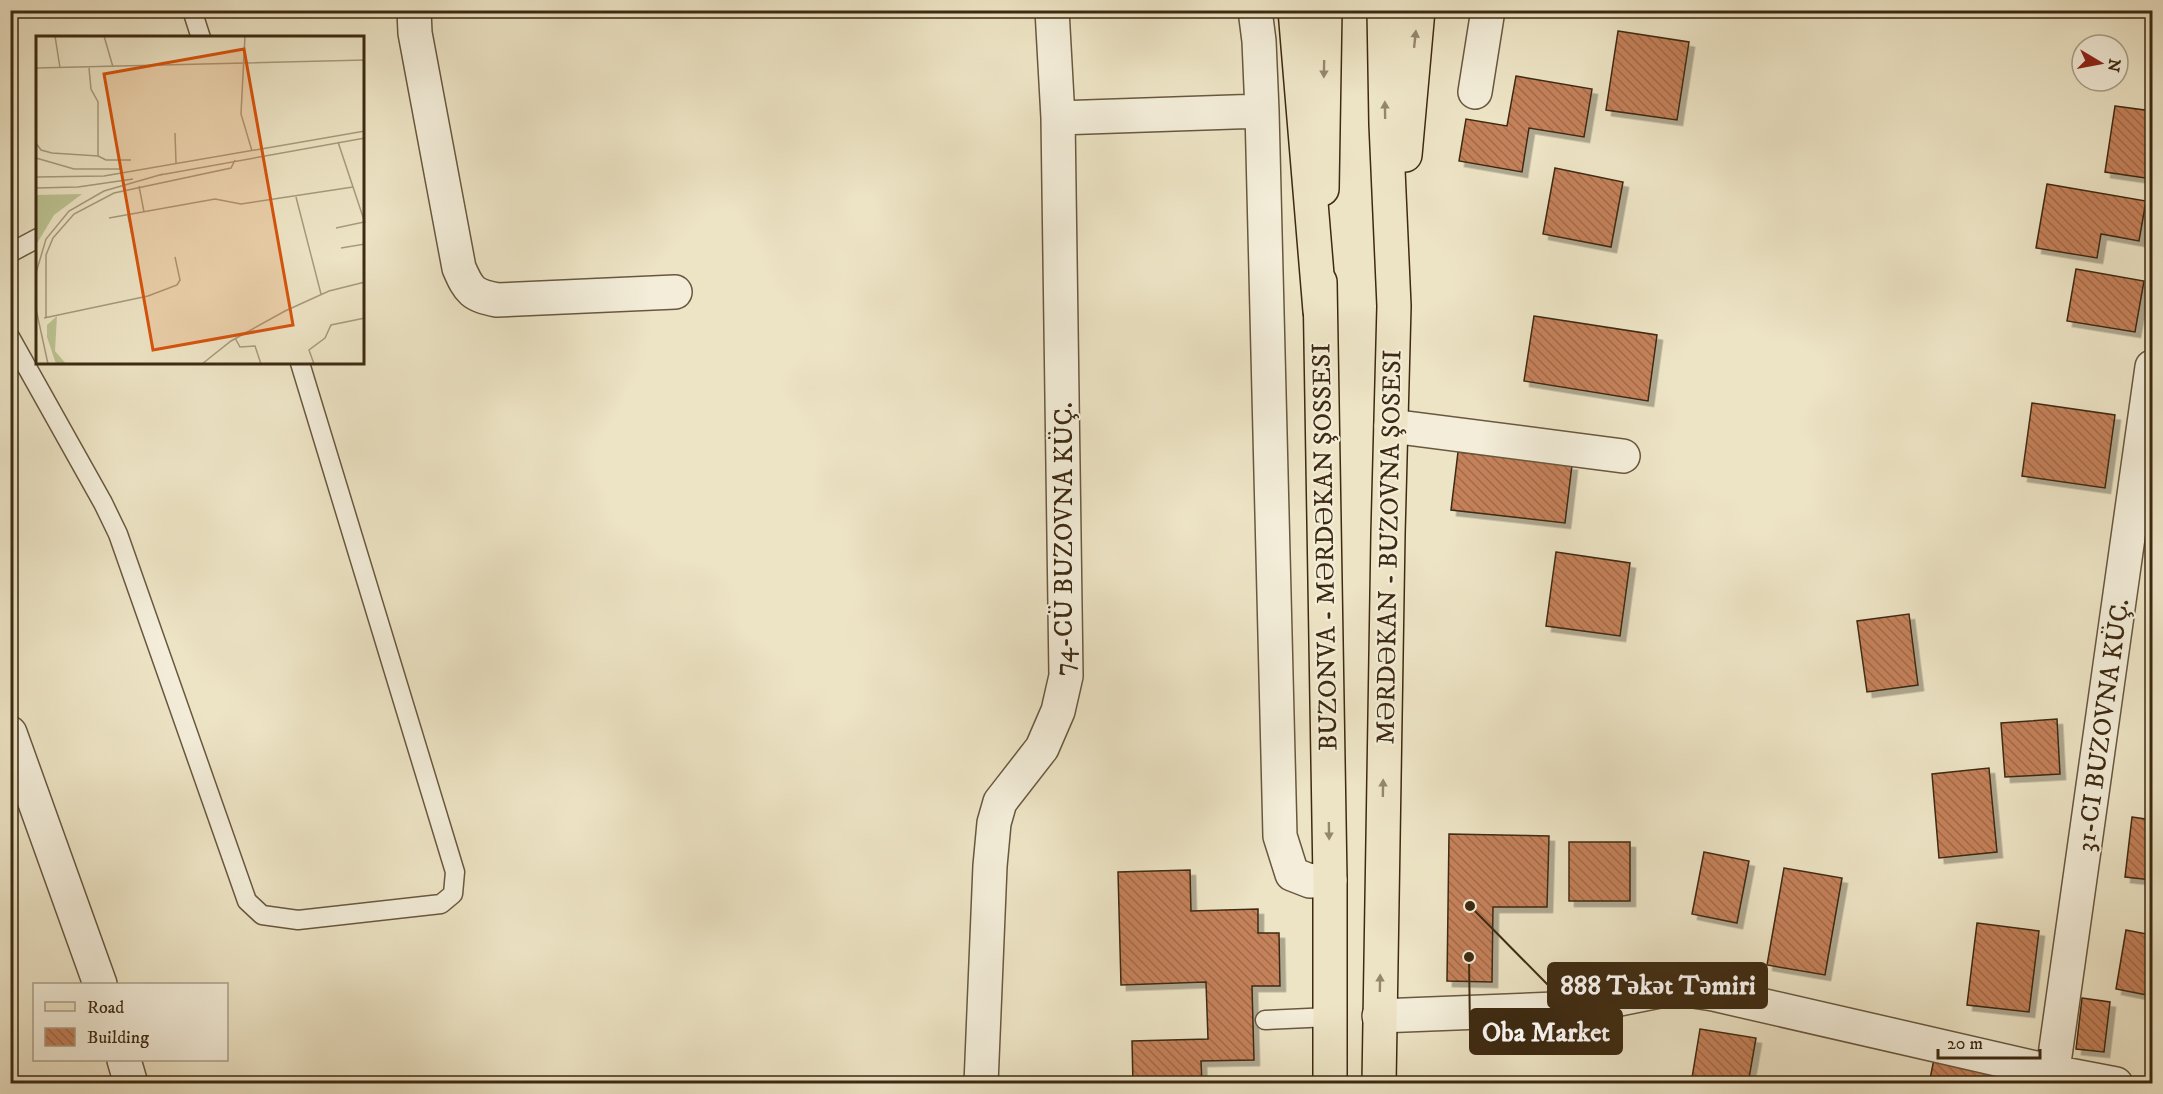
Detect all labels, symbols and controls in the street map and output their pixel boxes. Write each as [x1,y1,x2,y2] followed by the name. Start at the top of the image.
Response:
[1410,29,1420,48] one-way arrow
[2070,33,2130,93] north arrow
[36,36,364,364] inset map
[2103,57,2125,74] text: N
[1319,59,1329,78] one-way arrow
[1380,101,1390,120] one-way arrow
[1305,343,1346,751] street label: BUZONVA - MƏRDƏKAN ŞOSSESI
[1370,349,1409,745] street label: MƏRDƏKAN - BUZOVNA ŞOSESI
[1048,402,1081,676] street label: 74-CÜ BUZOVNA KÜÇ.
[2069,596,2138,854] street label: 31-CI BUZOVNA KÜÇ.
[1378,779,1388,798] one-way arrow
[1324,821,1334,840] one-way arrow
[1548,963,1767,1008] callout: 888 Təkət Təmiri
[1560,969,1756,1003] text: 888 Təkət Təmiri
[1375,974,1384,993] one-way arrow
[33,983,228,1061] legend
[87,997,124,1019] text: Road
[1470,1009,1622,1054] callout: Oba Market
[1482,1016,1610,1050] text: Oba Market
[1938,1022,2040,1060] scale bar
[87,1027,149,1049] text: Building
[1947,1033,1983,1055] text: 20 m

